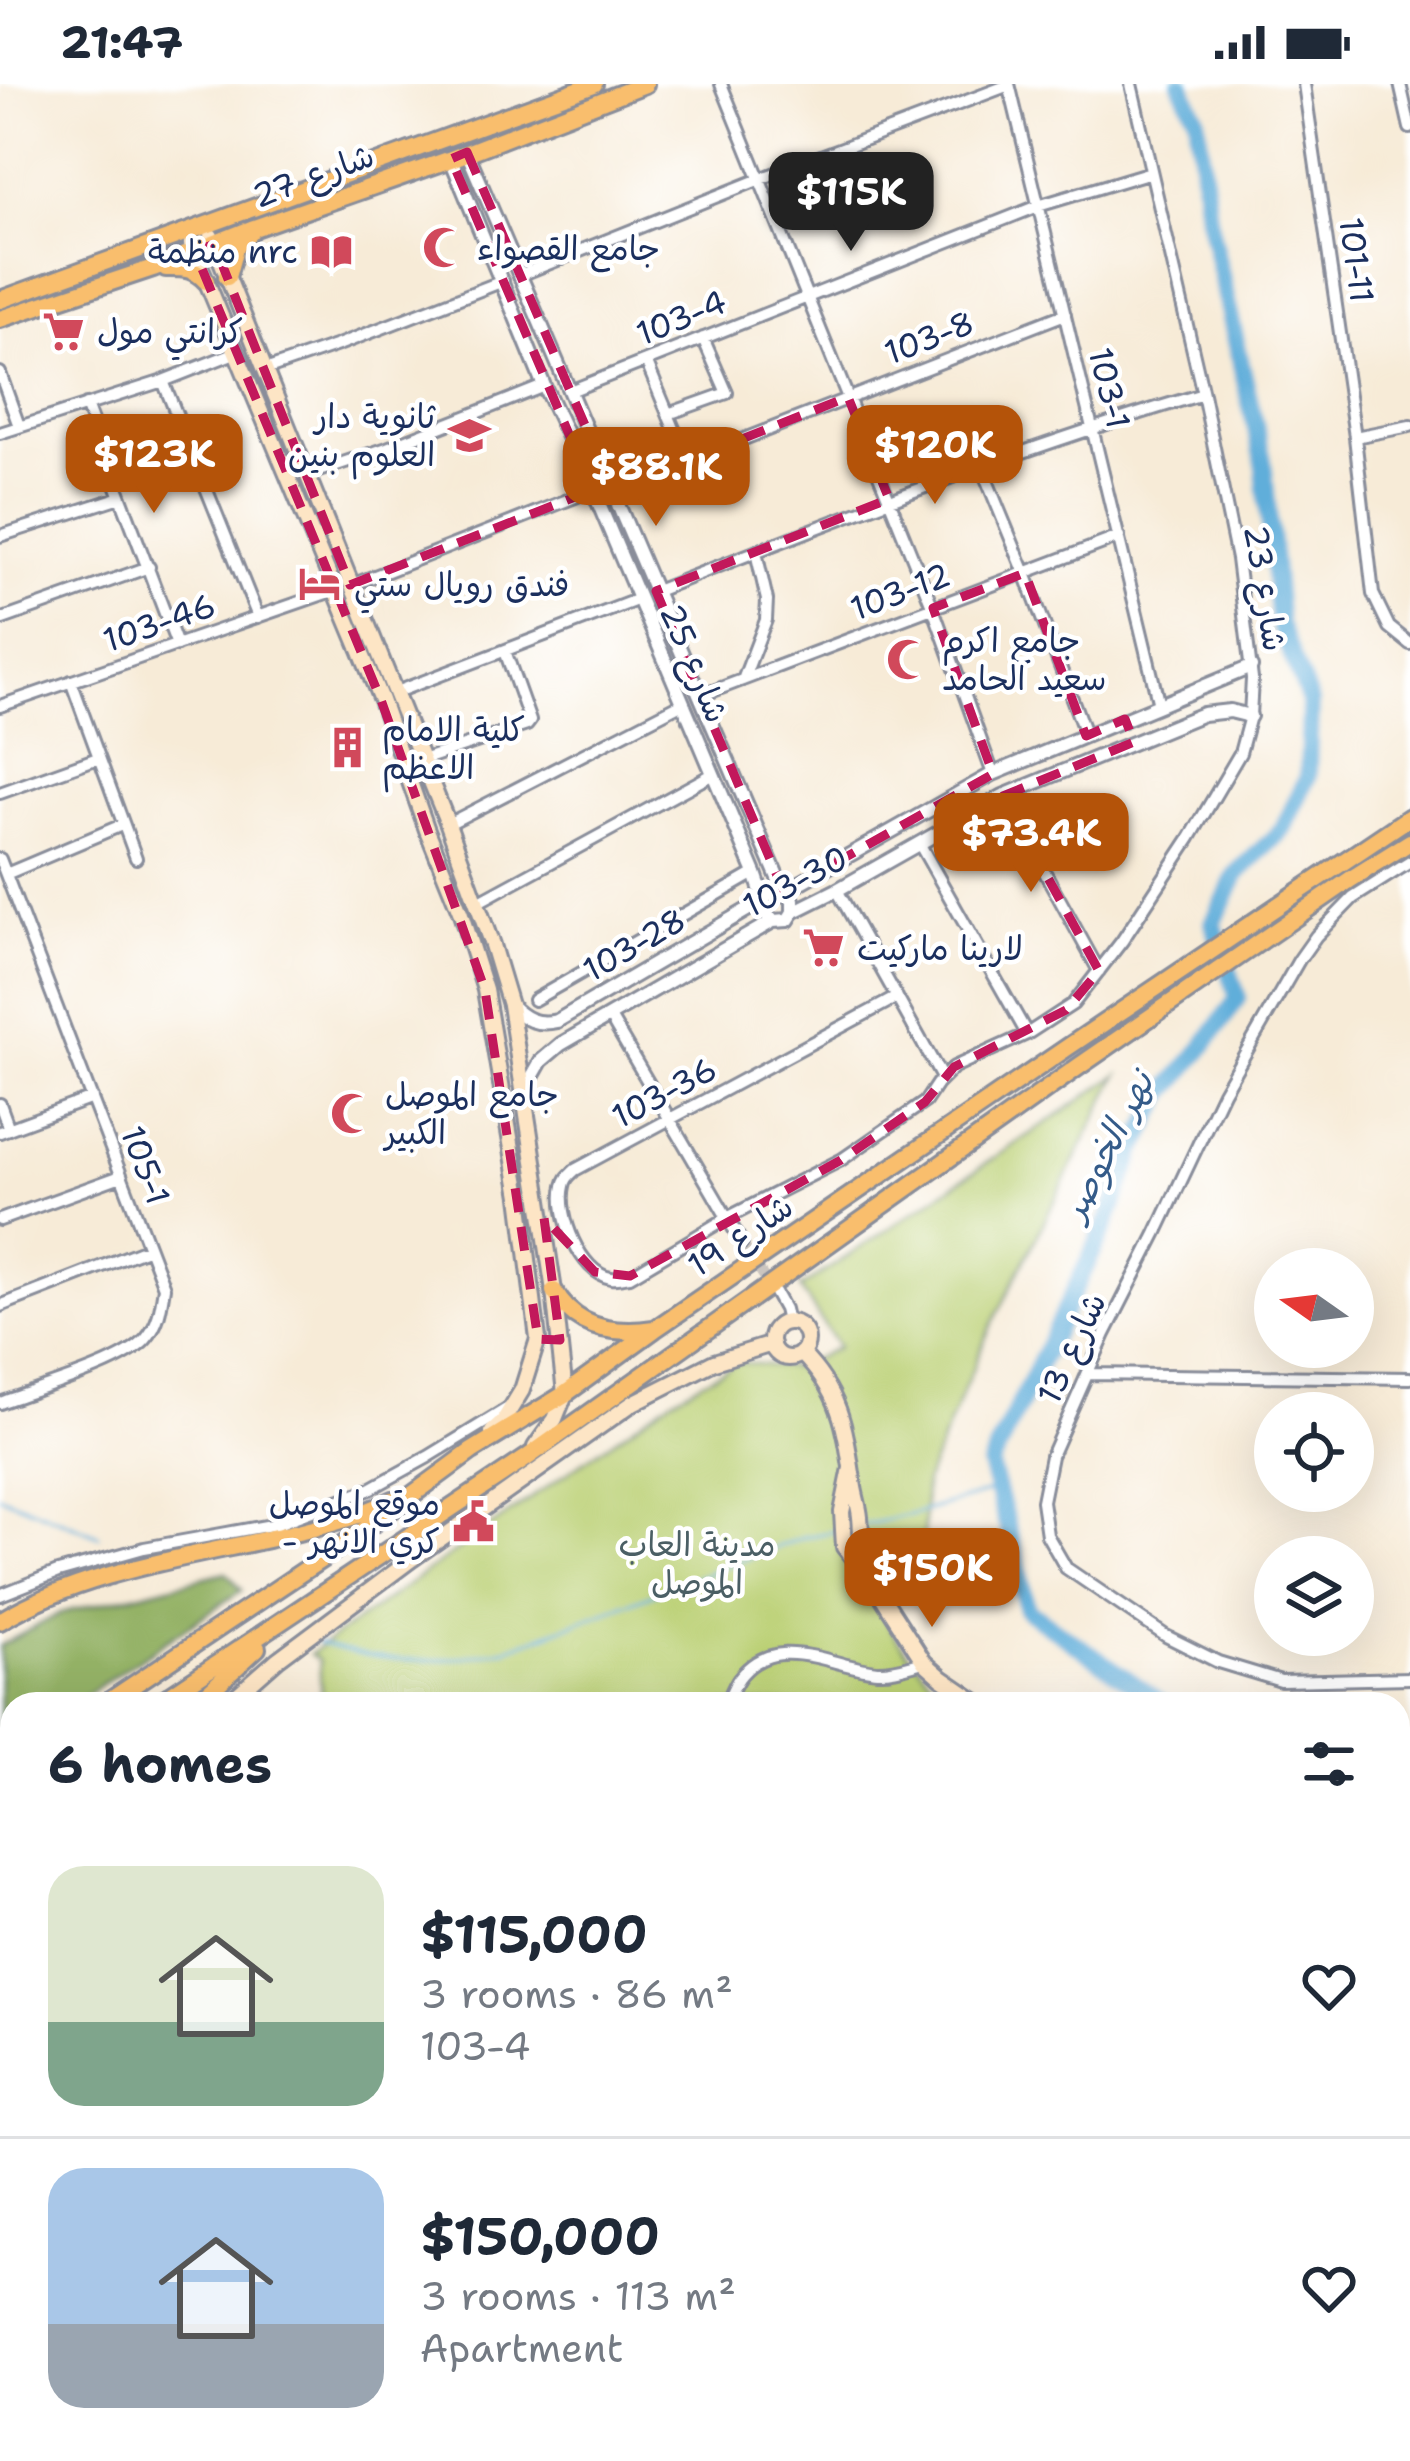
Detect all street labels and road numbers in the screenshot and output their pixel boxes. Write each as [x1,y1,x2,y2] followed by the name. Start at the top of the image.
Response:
[246,133,381,219] street label: شارع 27
[1328,215,1385,306] street label: 101-11
[629,279,733,356] street label: 103-4
[878,300,981,375] street label: 103-8
[1078,343,1141,433] street label: 103-1
[1232,522,1298,655] street label: شارع 23
[844,552,957,631] street label: 103-12
[97,582,221,663] street label: 103-46
[648,597,740,730] street label: شارع 25
[735,835,856,928] street label: 103-30
[575,897,694,992] street label: 103-28
[604,1046,725,1139] street label: 103-36
[110,1119,181,1211] street label: 105-1
[679,1184,802,1288] street label: شارع 19
[1026,1285,1118,1412] street label: شارع 13

